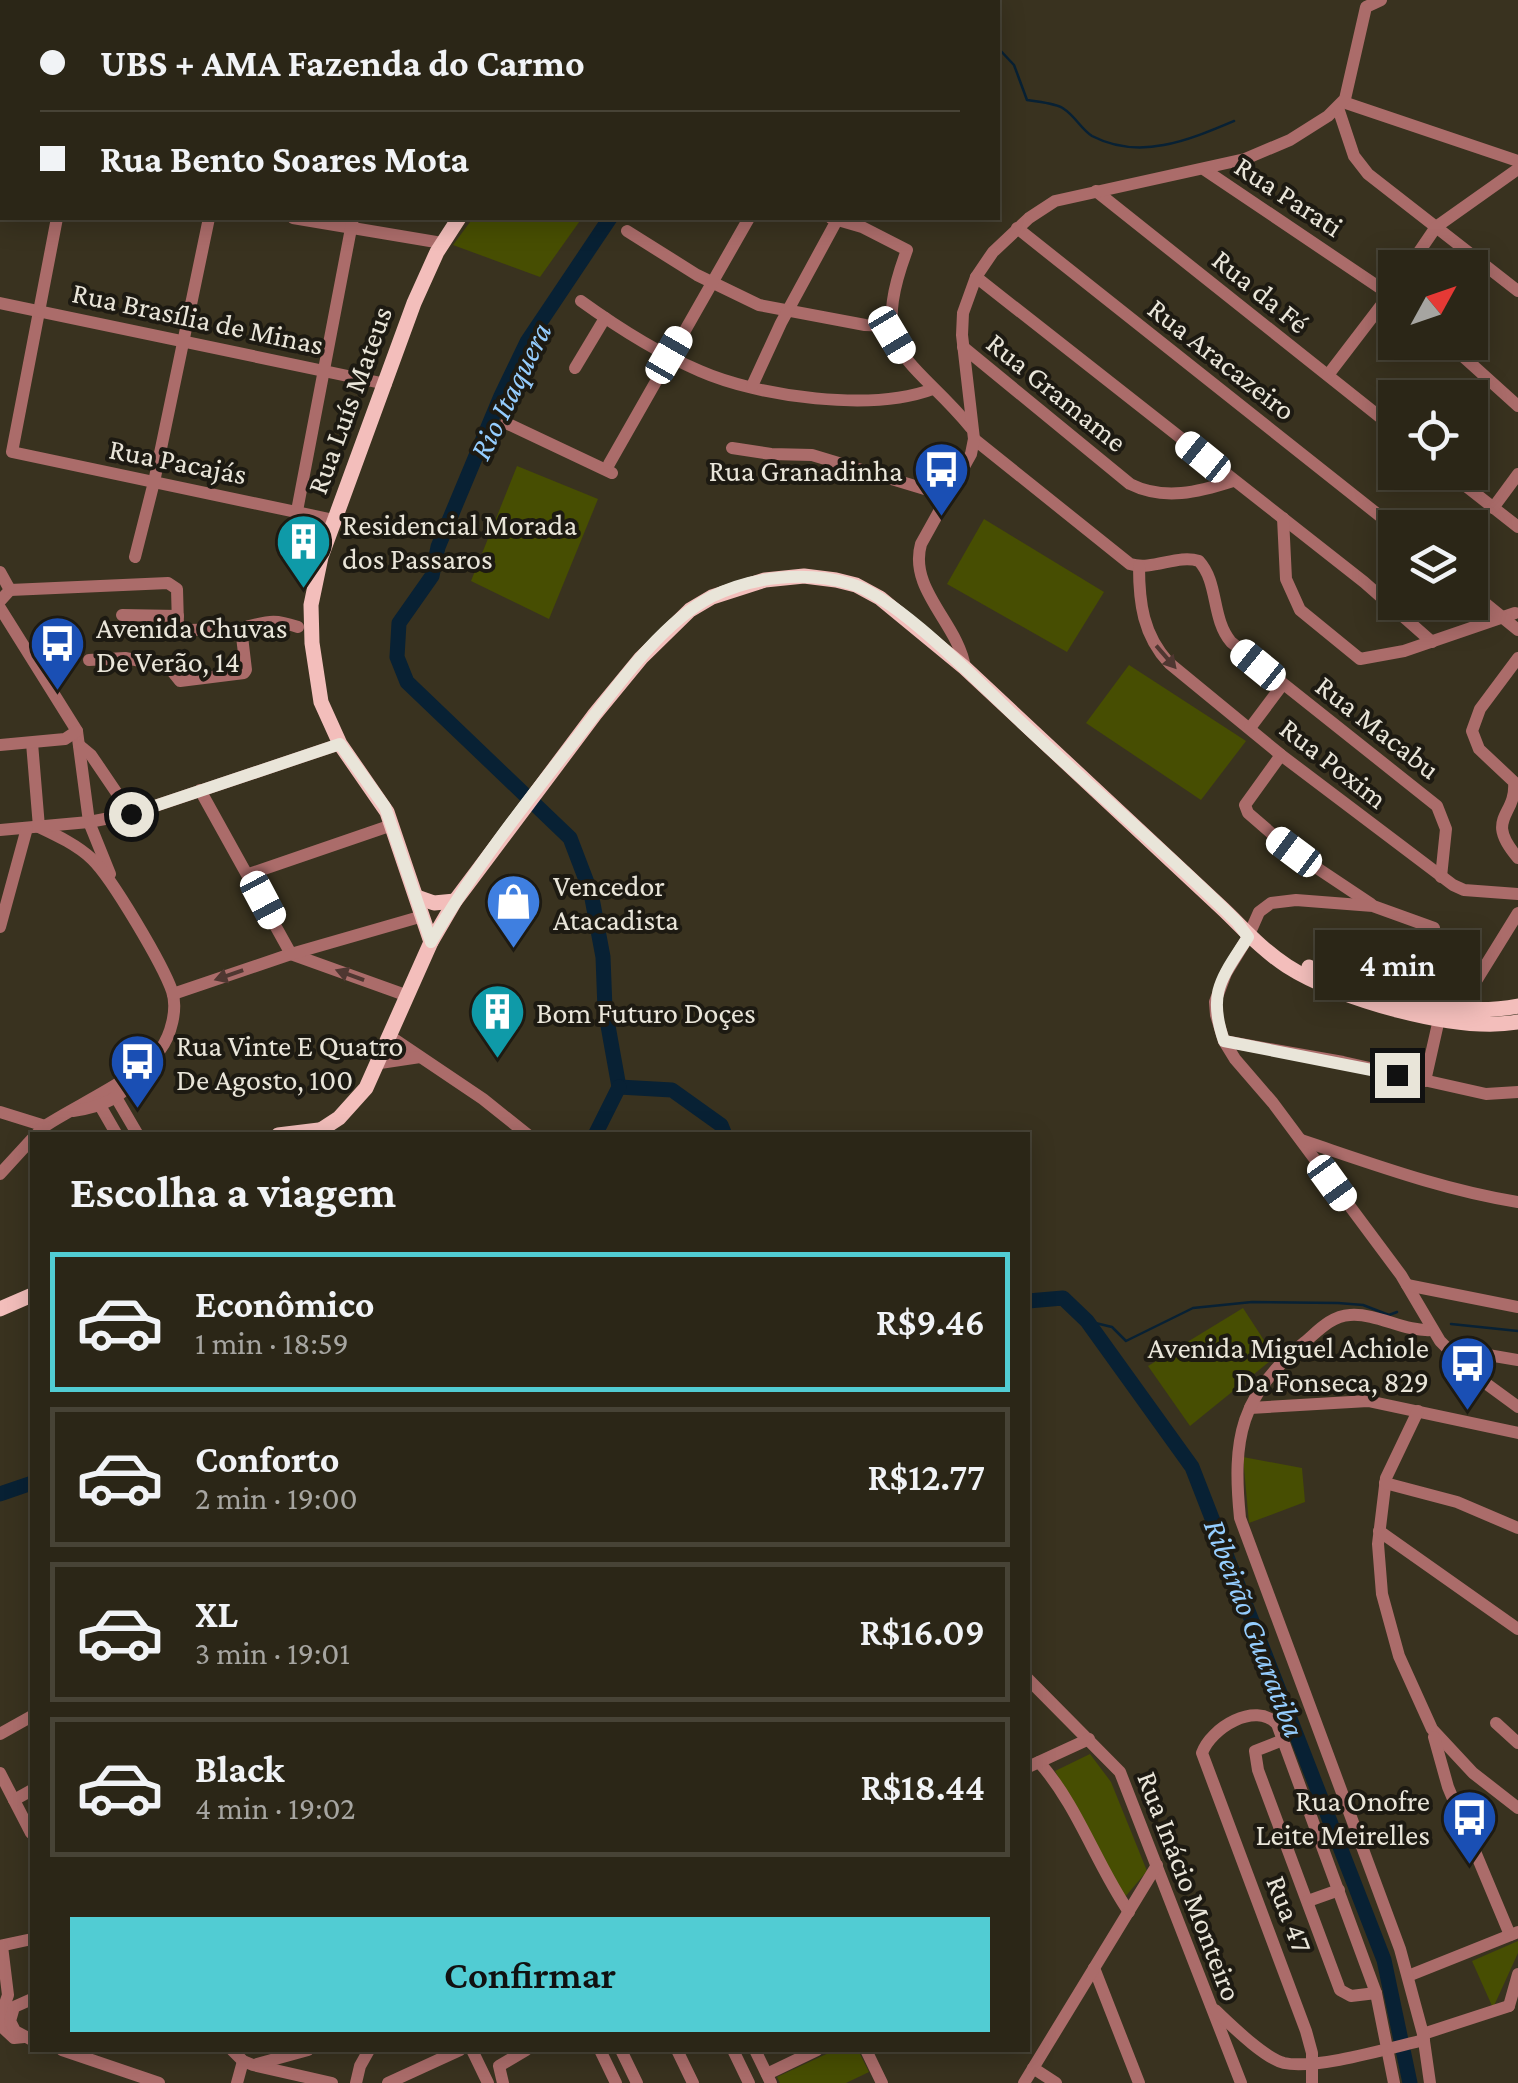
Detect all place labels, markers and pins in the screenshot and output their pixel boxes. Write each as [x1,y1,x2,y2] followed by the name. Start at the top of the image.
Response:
[912,440,972,519] bus stop icon: Rua Granadinha
[709,454,903,487] place label: Rua Granadinha
[342,508,577,575] place label: Residencial Morada dos Passaros
[273,511,333,590] building icon: Residencial Morada dos Passaros
[96,611,287,678] place label: Avenida Chuvas De Verão, 14
[27,614,87,693] bus stop icon: Avenida Chuvas De Verão, 14
[553,869,679,936] place label: Vencedor Atacadista
[484,872,544,951] shop icon: Vencedor Atacadista
[467,982,527,1061] building icon: Bom Futuro Doçes
[536,996,756,1030] place label: Bom Futuro Doçes
[176,1029,403,1097] place label: Rua Vinte E Quatro De Agosto, 100
[107,1032,167,1111] bus stop icon: Rua Vinte E Quatro De Agosto, 100
[1147,1331,1429,1398] place label: Avenida Miguel Achiole Da Fonseca, 829
[1438,1334,1498,1413] bus stop icon: Avenida Miguel Achiole Da Fonseca, 829
[1256,1784,1430,1851] place label: Rua Onofre Leite Meirelles
[1439,1787,1499,1866] bus stop icon: Rua Onofre Leite Meirelles

